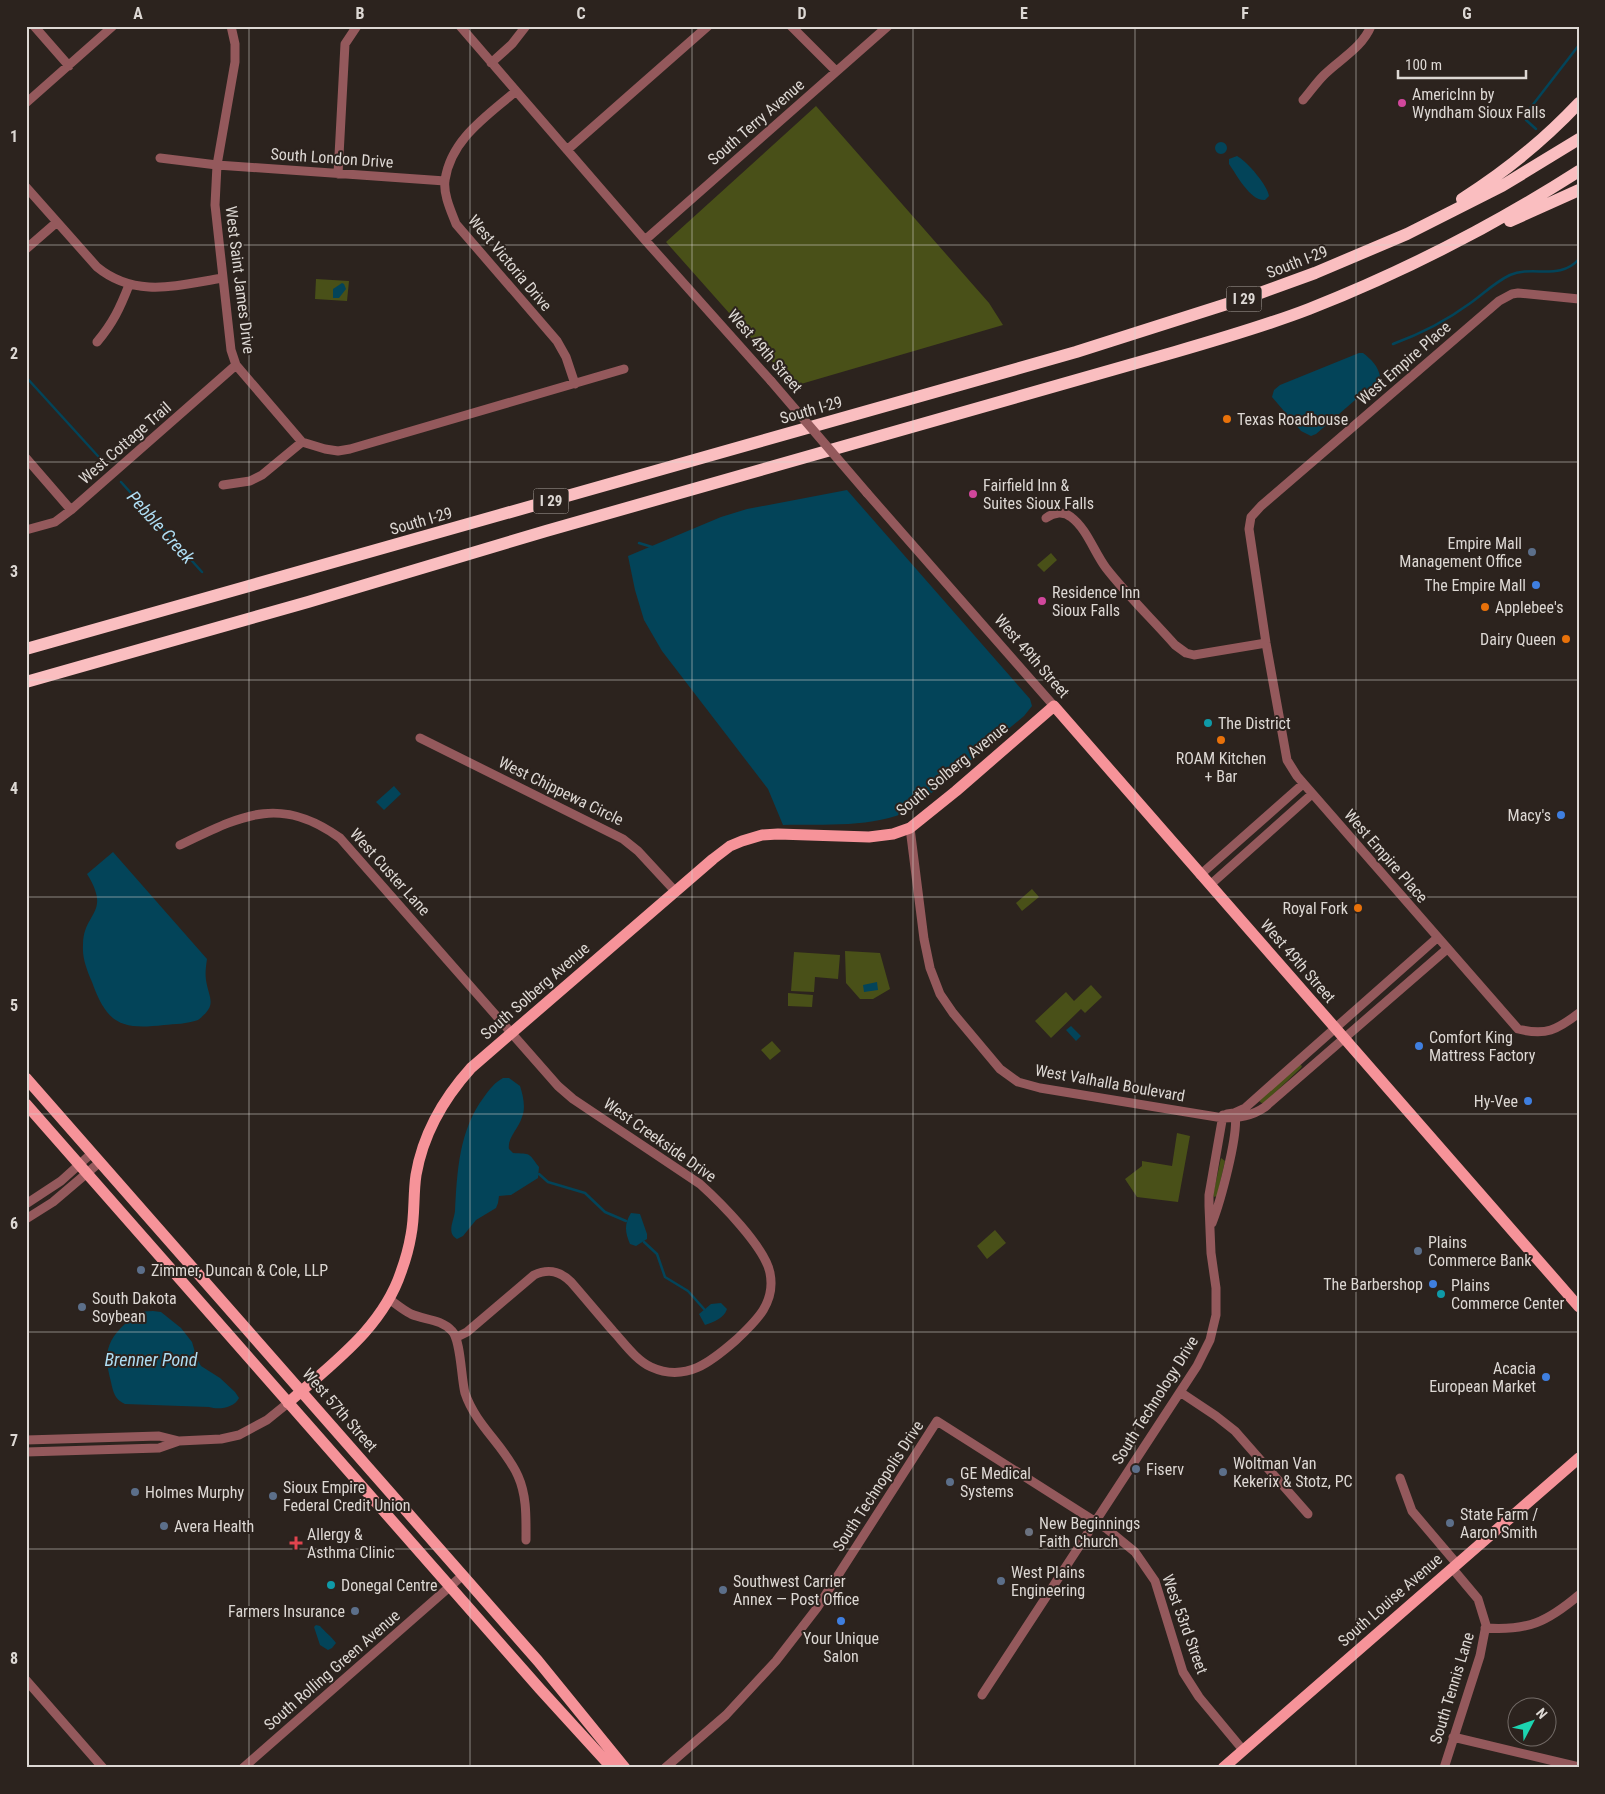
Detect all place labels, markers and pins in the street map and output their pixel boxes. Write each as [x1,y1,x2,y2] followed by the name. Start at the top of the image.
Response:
[1412,85,1546,122] place label: AmericInn by Wyndham Sioux Falls
[1396,97,1408,109] marker: AmericInn by Wyndham Sioux Falls
[1237,410,1348,429] place label: Texas Roadhouse
[1221,413,1233,425] marker: Texas Roadhouse
[983,476,1094,513] place label: Fairfield Inn & Suites Sioux Falls
[967,488,979,500] marker: Fairfield Inn & Suites Sioux Falls
[1399,534,1522,571] place label: Empire Mall Management Office
[1526,546,1538,558] marker: Empire Mall Management Office
[1424,576,1526,595] place label: The Empire Mall
[1530,579,1542,591] marker: The Empire Mall
[1052,583,1140,620] place label: Residence Inn Sioux Falls
[1036,595,1048,607] marker: Residence Inn Sioux Falls
[1495,598,1563,617] place label: Applebee's
[1479,601,1491,613] marker: Applebee's
[1480,630,1556,649] place label: Dairy Queen
[1560,633,1572,645] marker: Dairy Queen
[1218,714,1291,733] place label: The District
[1202,717,1214,729] marker: The District
[1215,734,1227,746] marker: ROAM Kitchen + Bar
[1176,749,1266,786] place label: ROAM Kitchen + Bar
[1508,806,1551,825] place label: Macy's
[1555,809,1567,821] marker: Macy's
[1282,899,1349,918] place label: Royal Fork
[1352,902,1364,914] marker: Royal Fork
[1429,1028,1536,1065] place label: Comfort King Mattress Factory
[1413,1040,1425,1052] marker: Comfort King Mattress Factory
[1474,1092,1518,1111] place label: Hy-Vee
[1522,1095,1534,1107] marker: Hy-Vee
[1428,1233,1532,1270] place label: Plains Commerce Bank
[1412,1245,1424,1257] marker: Plains Commerce Bank
[151,1261,328,1280] place label: Zimmer, Duncan & Cole, LLP
[135,1264,147,1276] marker: Zimmer, Duncan & Cole, LLP
[1323,1275,1423,1294] place label: The Barbershop
[1451,1276,1565,1313] place label: Plains Commerce Center
[1427,1278,1439,1290] marker: The Barbershop
[1435,1288,1447,1300] marker: Plains Commerce Center
[92,1289,177,1326] place label: South Dakota Soybean
[76,1301,88,1313] marker: South Dakota Soybean
[1429,1359,1536,1396] place label: Acacia European Market
[1540,1371,1552,1383] marker: Acacia European Market
[1233,1454,1353,1491] place label: Woltman Van Kekerix & Stotz, PC
[1146,1460,1184,1479] place label: Fiserv
[1130,1463,1142,1475] marker: Fiserv
[960,1464,1031,1501] place label: GE Medical Systems
[1217,1466,1229,1478] marker: Woltman Van Kekerix & Stotz, PC
[944,1476,956,1488] marker: GE Medical Systems
[283,1478,411,1515] place label: Sioux Empire Federal Credit Union
[145,1483,244,1502] place label: Holmes Murphy
[129,1486,141,1498] marker: Holmes Murphy
[267,1490,279,1502] marker: Sioux Empire Federal Credit Union
[1460,1505,1538,1542] place label: State Farm / Aaron Smith
[1039,1514,1140,1551] place label: New Beginnings Faith Church
[174,1517,254,1536] place label: Avera Health
[1444,1517,1456,1529] marker: State Farm / Aaron Smith
[158,1520,170,1532] marker: Avera Health
[307,1525,395,1562] place label: Allergy & Asthma Clinic
[1023,1526,1035,1538] marker: New Beginnings Faith Church
[289,1536,303,1550] marker: Allergy & Asthma Clinic
[1011,1563,1085,1600] place label: West Plains Engineering
[733,1572,859,1609] place label: Southwest Carrier Annex — Post Office
[995,1575,1007,1587] marker: West Plains Engineering
[341,1576,438,1595] place label: Donegal Centre
[325,1579,337,1591] marker: Donegal Centre
[717,1584,729,1596] marker: Southwest Carrier Annex — Post Office
[228,1602,345,1621] place label: Farmers Insurance
[349,1605,361,1617] marker: Farmers Insurance
[835,1615,847,1627] marker: Your Unique Salon
[803,1629,879,1666] place label: Your Unique Salon

